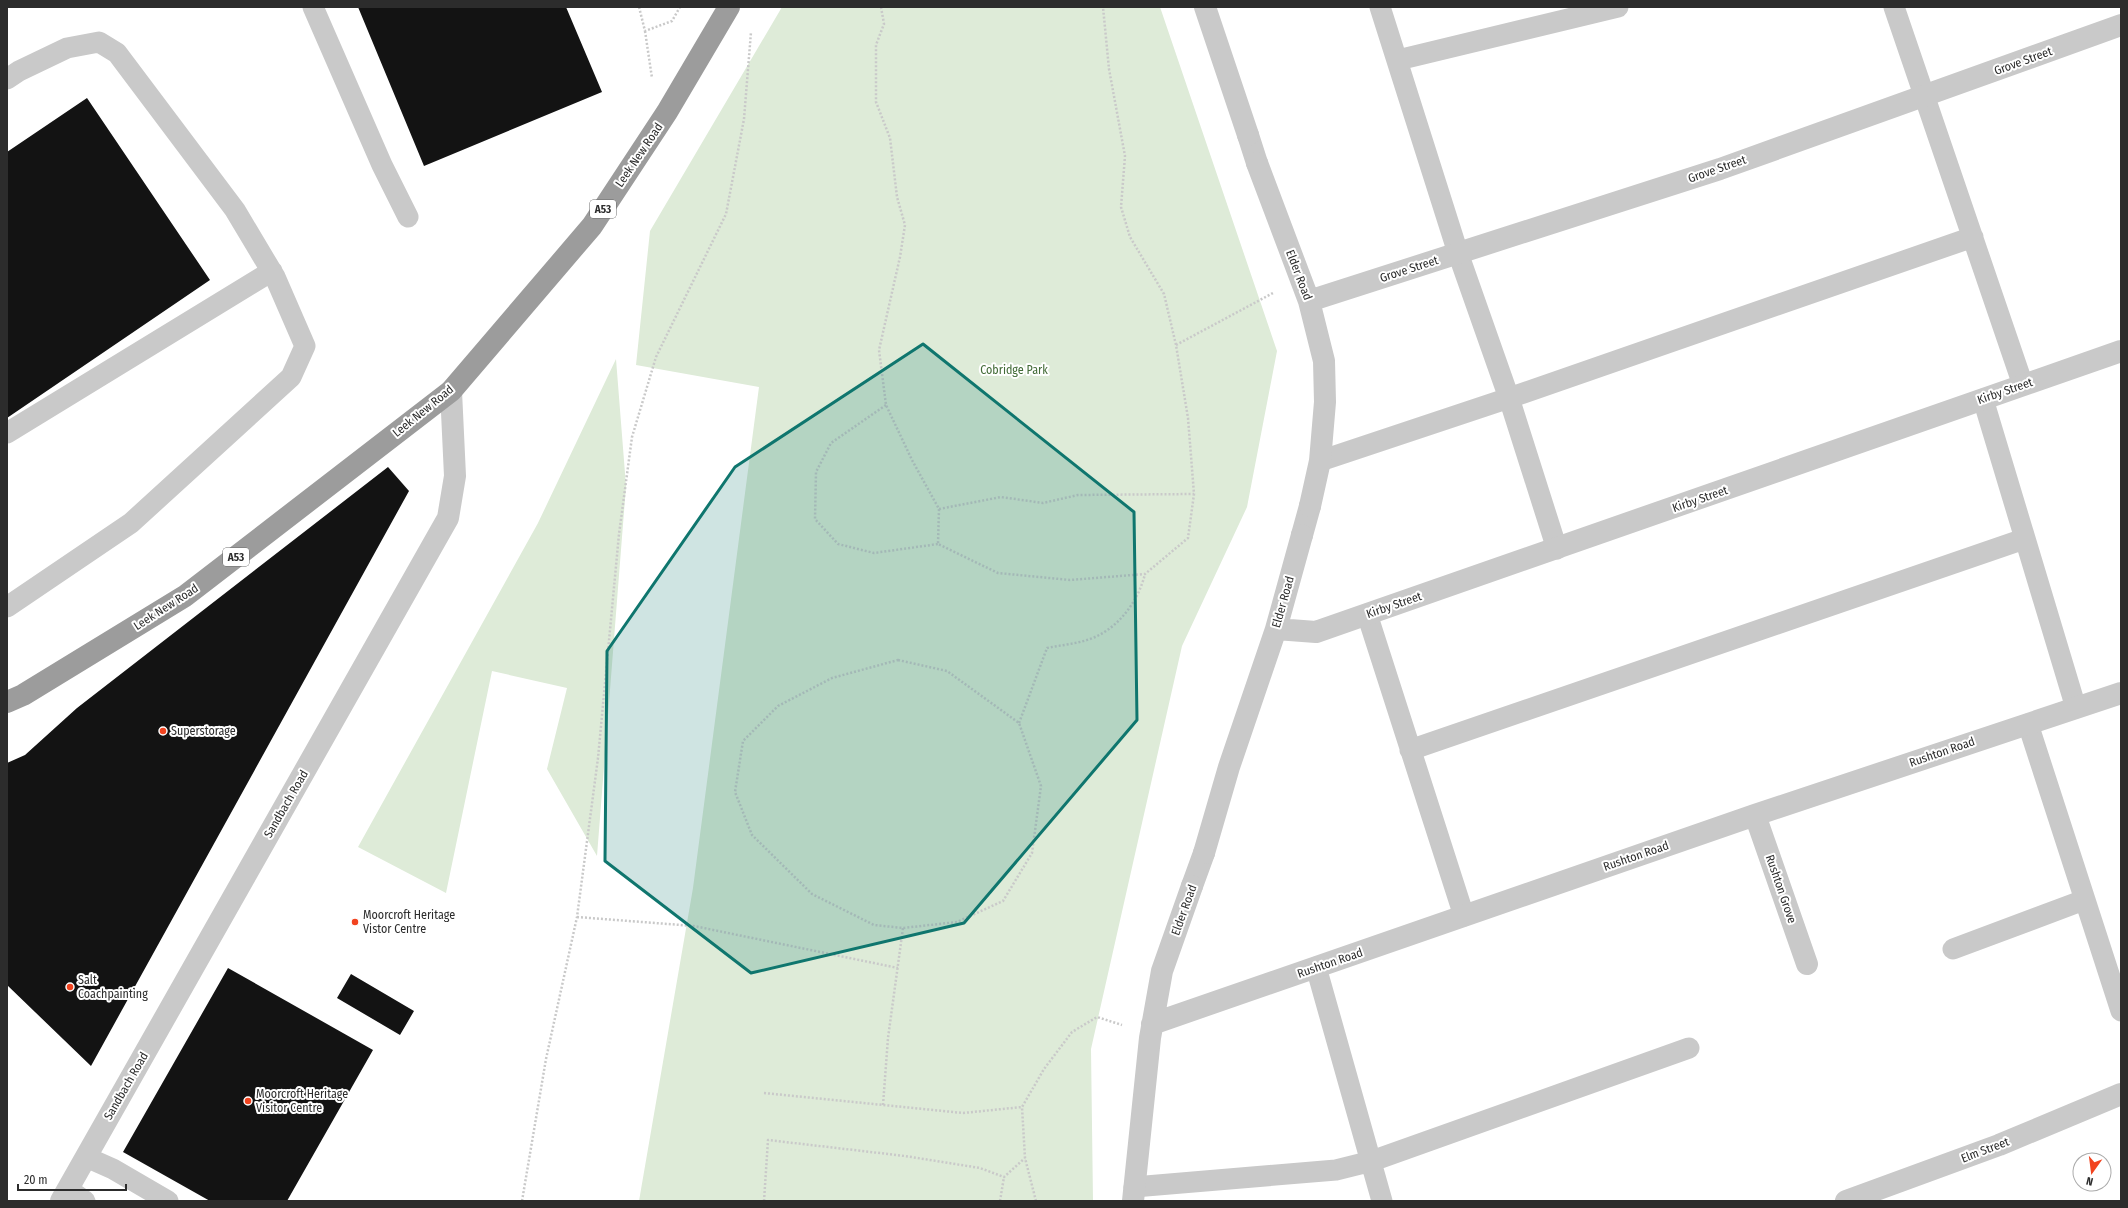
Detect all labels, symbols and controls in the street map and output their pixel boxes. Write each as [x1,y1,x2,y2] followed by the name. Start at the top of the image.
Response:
[1992,44,2054,78] street label: Grove Street
[612,120,666,190] street label: Leek New Road
[1686,153,1748,185] street label: Grove Street
[590,200,616,218] road number: A53
[1283,248,1315,302] street label: Elder Road
[1378,253,1440,285] street label: Grove Street
[980,363,1048,377] park label: Cobridge Park
[1976,375,2035,407] street label: Kirby Street
[390,382,456,440] street label: Leek New Road
[1671,483,1730,515] street label: Kirby Street
[223,548,249,566] road number: A53
[1269,575,1297,629] street label: Elder Road
[131,581,201,633] street label: Leek New Road
[1365,589,1424,621] street label: Kirby Street
[171,724,236,738] place label: Superstorage
[158,726,168,736] marker: Superstorage
[1907,734,1977,770] street label: Rushton Road
[261,768,311,840] street label: Sandbach Road
[1601,838,1671,874] street label: Rushton Road
[1763,853,1799,925] street label: Rushton Grove
[1168,883,1200,937] street label: Elder Road
[363,908,455,936] place label: Moorcroft Heritage Vistor Centre
[350,917,360,927] marker: Moorcroft Heritage Vistor Centre
[1295,945,1365,981] street label: Rushton Road
[78,973,148,1001] place label: Salt Coachpainting
[65,982,75,992] marker: Salt Coachpainting
[101,1050,151,1122] street label: Sandbach Road
[256,1087,348,1115] place label: Moorcroft Heritage Visitor Centre
[243,1096,253,1106] marker: Moorcroft Heritage Visitor Centre
[1959,1134,2011,1166] street label: Elm Street
[2072,1152,2112,1192] north arrow
[18,1166,126,1192] scale bar
[24,1173,48,1187] text: 20 m
[2085,1174,2094,1188] text: N

